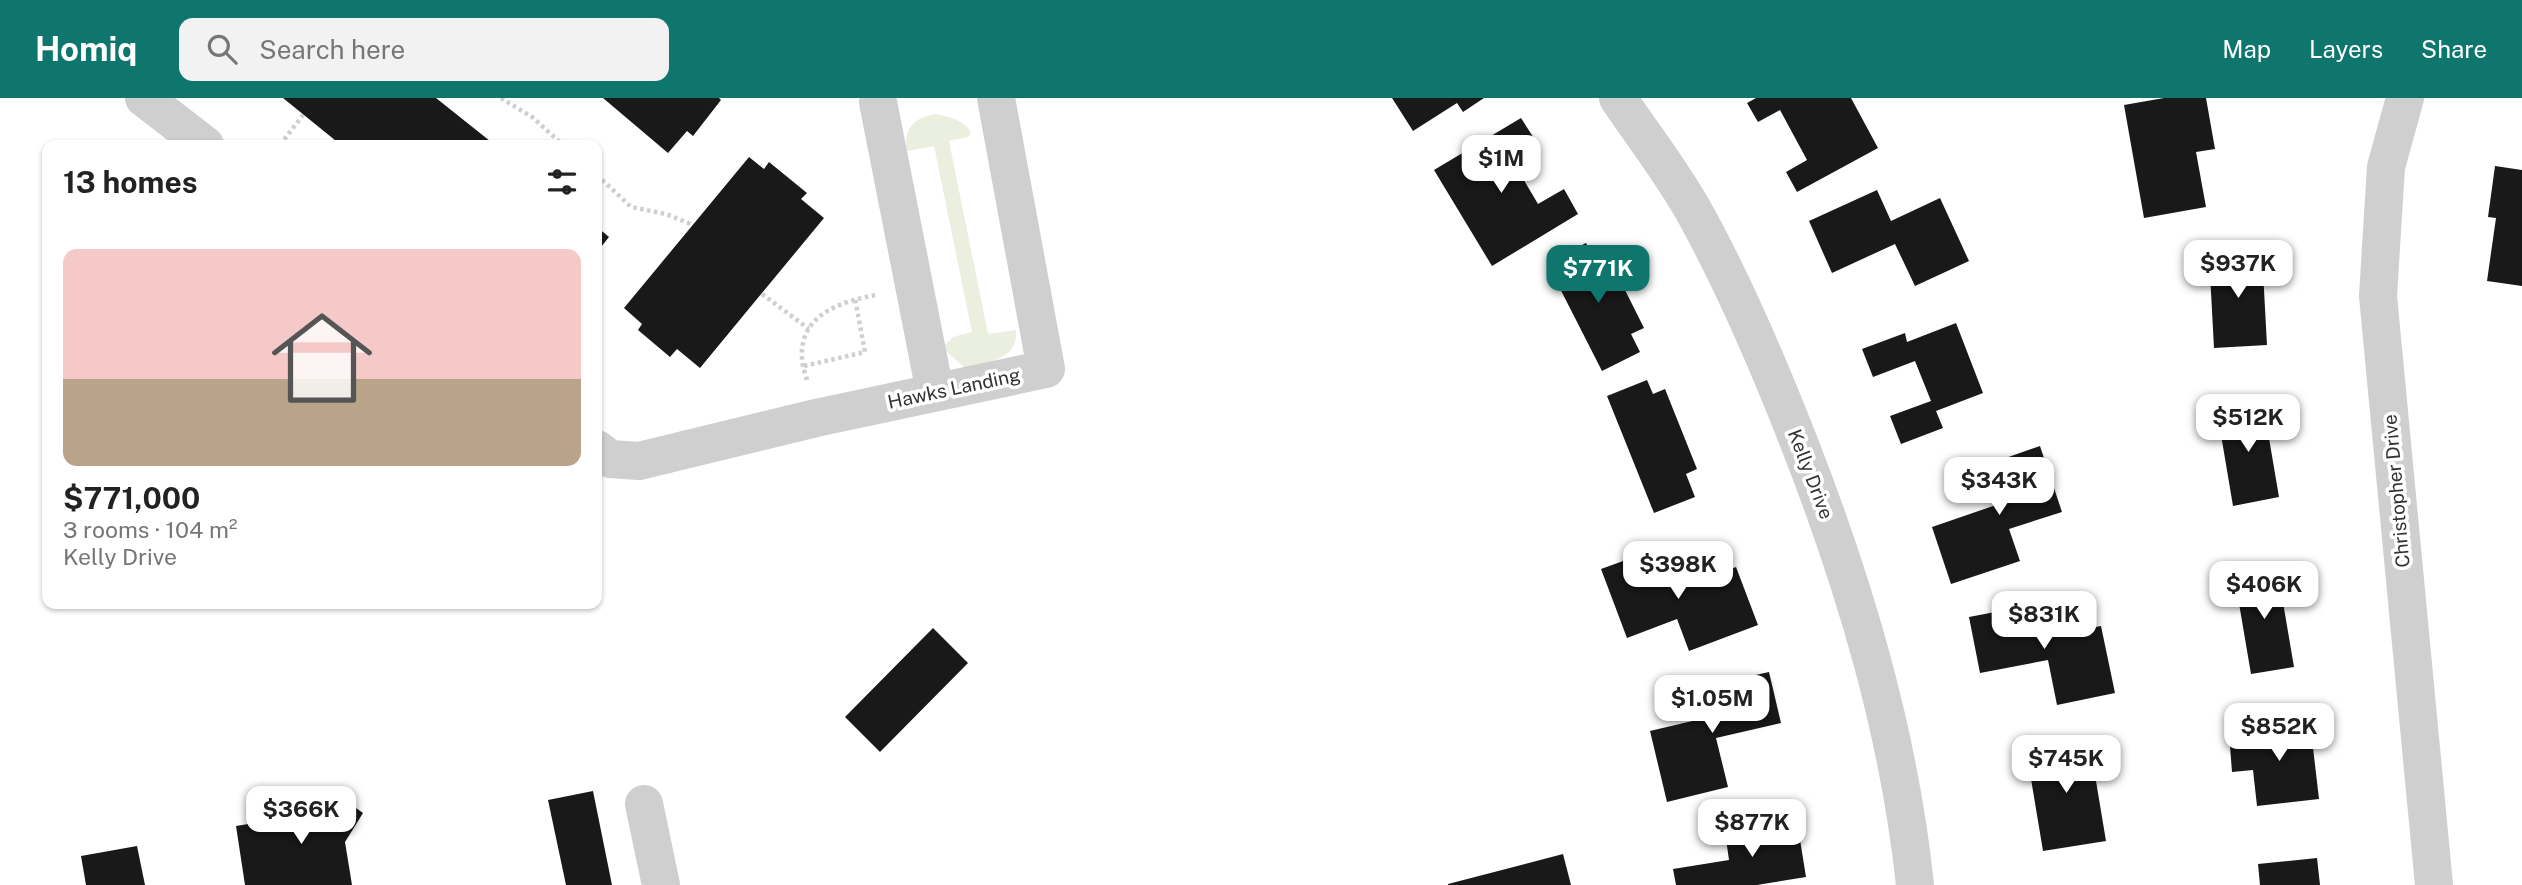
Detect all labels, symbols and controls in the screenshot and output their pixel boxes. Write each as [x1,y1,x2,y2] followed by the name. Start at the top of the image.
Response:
[179,18,669,81] search box
[35,30,137,68] text: Homiq
[203,30,241,68] icon: search
[259,34,405,65] text: Search here
[2222,35,2271,63] text: Map
[2309,35,2383,63] text: Layers
[2421,35,2487,63] text: Share
[1467,136,1535,195] pin: $1M
[1478,144,1524,171] text: $1M
[543,163,581,201] icon: filters
[63,164,198,200] text: 13 homes
[2189,240,2287,300] pin: $937K
[1549,246,1647,305] pin: $771K
[2200,249,2276,276] text: $937K
[1562,254,1634,281] text: $771K
[259,295,385,421] icon: home
[886,363,1023,413] street label: Hawks Landing
[2199,394,2297,454] pin: $512K
[2212,403,2284,430] text: $512K
[2378,413,2414,569] street label: Christopher Drive
[1784,426,1838,522] street label: Kelly Drive
[1950,458,2048,517] pin: $343K
[1960,466,2038,493] text: $343K
[63,480,200,516] text: $771,000
[63,516,237,543] text: 3 rooms · 104 m²
[1629,542,1727,601] pin: $398K
[63,543,177,570] text: Kelly Drive
[1639,550,1717,577] text: $398K
[2215,561,2313,621] pin: $406K
[2225,570,2303,597] text: $406K
[1995,592,2093,651] pin: $831K
[2008,600,2080,627] text: $831K
[1655,676,1769,735] pin: $1.05M
[1670,684,1754,711] text: $1.05M
[2230,704,2328,763] pin: $852K
[2240,712,2318,739] text: $852K
[2017,736,2115,795] pin: $745K
[2028,744,2104,771] text: $745K
[252,786,350,846] pin: $366K
[262,795,340,822] text: $366K
[1703,800,1801,859] pin: $877K
[1714,808,1790,835] text: $877K

